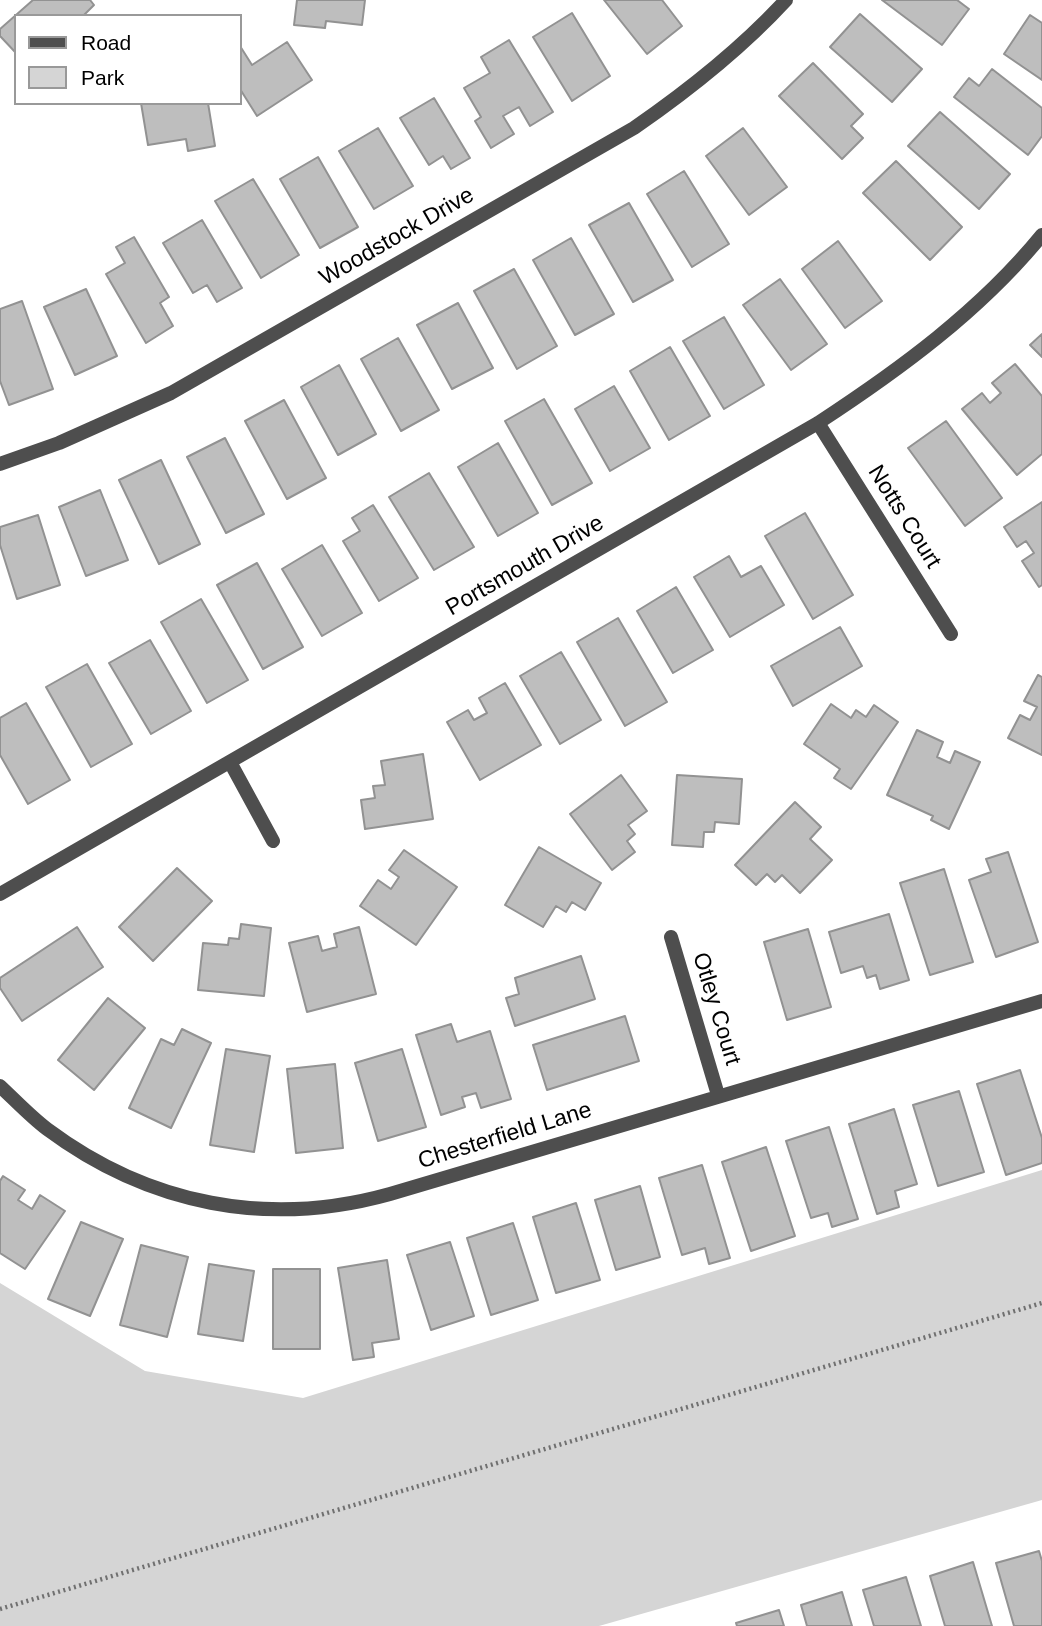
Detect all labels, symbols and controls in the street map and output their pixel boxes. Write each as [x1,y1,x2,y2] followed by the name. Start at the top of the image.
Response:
[14,14,242,105] legend
[81,31,131,54] text: Road
[81,66,124,89] text: Park
[315,182,479,292] street label: Woodstock Drive
[861,460,947,574] street label: Notts Court
[441,510,609,622] street label: Portsmouth Drive
[686,949,746,1069] street label: Otley Court
[415,1096,595,1176] street label: Chesterfield Lane

